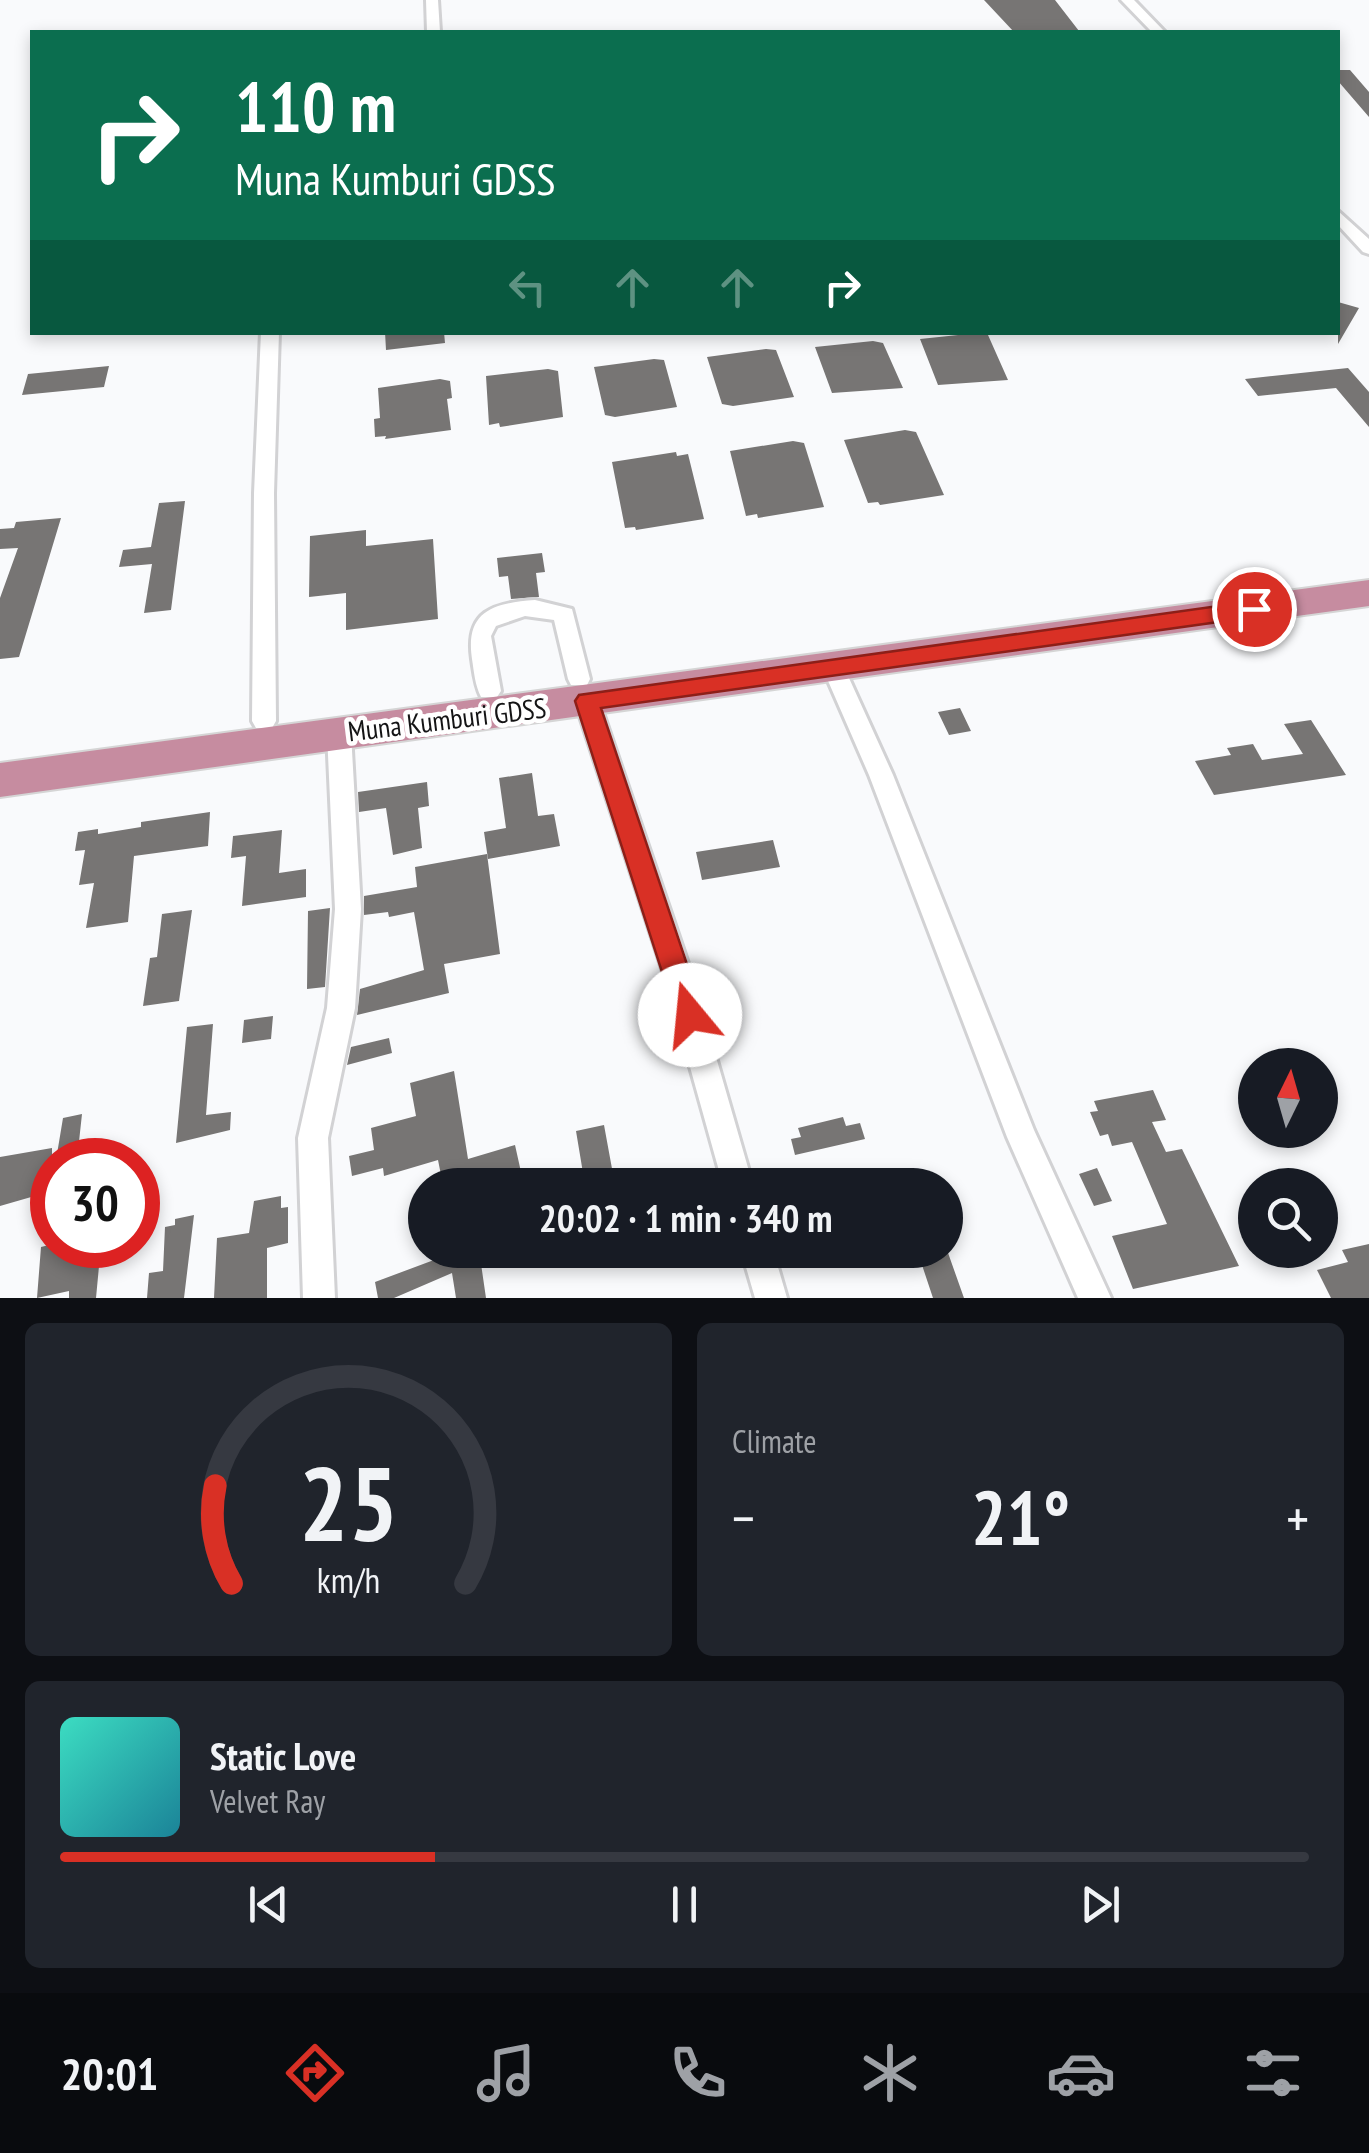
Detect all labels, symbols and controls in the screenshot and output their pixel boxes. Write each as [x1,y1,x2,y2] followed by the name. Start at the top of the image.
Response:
[235,61,396,151] text: 110 m
[70,70,200,200] icon: right
[235,149,556,207] text: Muna Kumburi GDSS
[500,260,555,315] icon: left
[605,260,660,315] icon: ahead
[710,260,765,315] icon: ahead
[815,260,870,315] icon: right
[1212,567,1297,652] pin
[1227,582,1282,637] icon: arrive
[346,688,548,750] street label: Muna Kumburi GDSS
[638,963,742,1067] position arrow
[1238,1048,1338,1148] north arrow
[1238,1048,1338,1268] map controls
[30,1138,160,1268] speed limit sign: 30
[1238,1168,1338,1268] button: search
[539,1193,832,1242] text: 20:02 · 1 min · 340 m
[732,1420,816,1462] text: Climate
[299,1435,398,1570] text: 25
[971,1469,1070,1566] text: 21°
[732,1482,755,1553] text: −
[1286,1482,1309,1553] text: +
[317,1557,380,1603] text: km/h
[210,1731,356,1780] text: Static Love
[210,1780,325,1822] text: Velvet Ray
[241,1877,296,1932] icon: previous
[657,1877,712,1932] icon: pause
[1073,1877,1128,1932] icon: next
[280,2038,350,2108] icon: directions
[471,2038,541,2108] icon: music
[663,2038,733,2108] icon: phone
[855,2038,925,2108] icon: climate
[1046,2038,1116,2108] icon: car
[1238,2038,1308,2108] icon: filters
[61,2044,158,2102] text: 20:01

